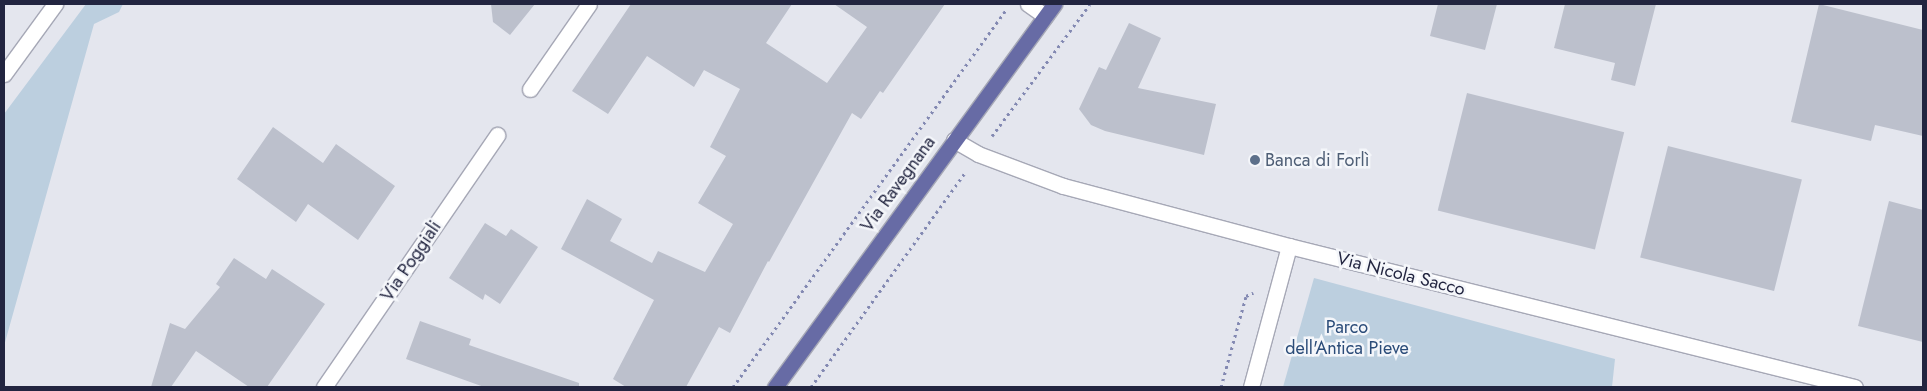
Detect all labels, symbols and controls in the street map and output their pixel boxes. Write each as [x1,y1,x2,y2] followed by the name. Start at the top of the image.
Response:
[856,132,940,236] street label: Via Ravegnana
[1265,149,1369,171] place label: Banca di Forlì
[1249,154,1261,166] marker: Banca di Forlì
[376,217,446,305] street label: Via Poggiali
[1335,248,1467,300] street label: Via Nicola Sacco
[1285,317,1409,359] park label: Parco dell'Antica Pieve

